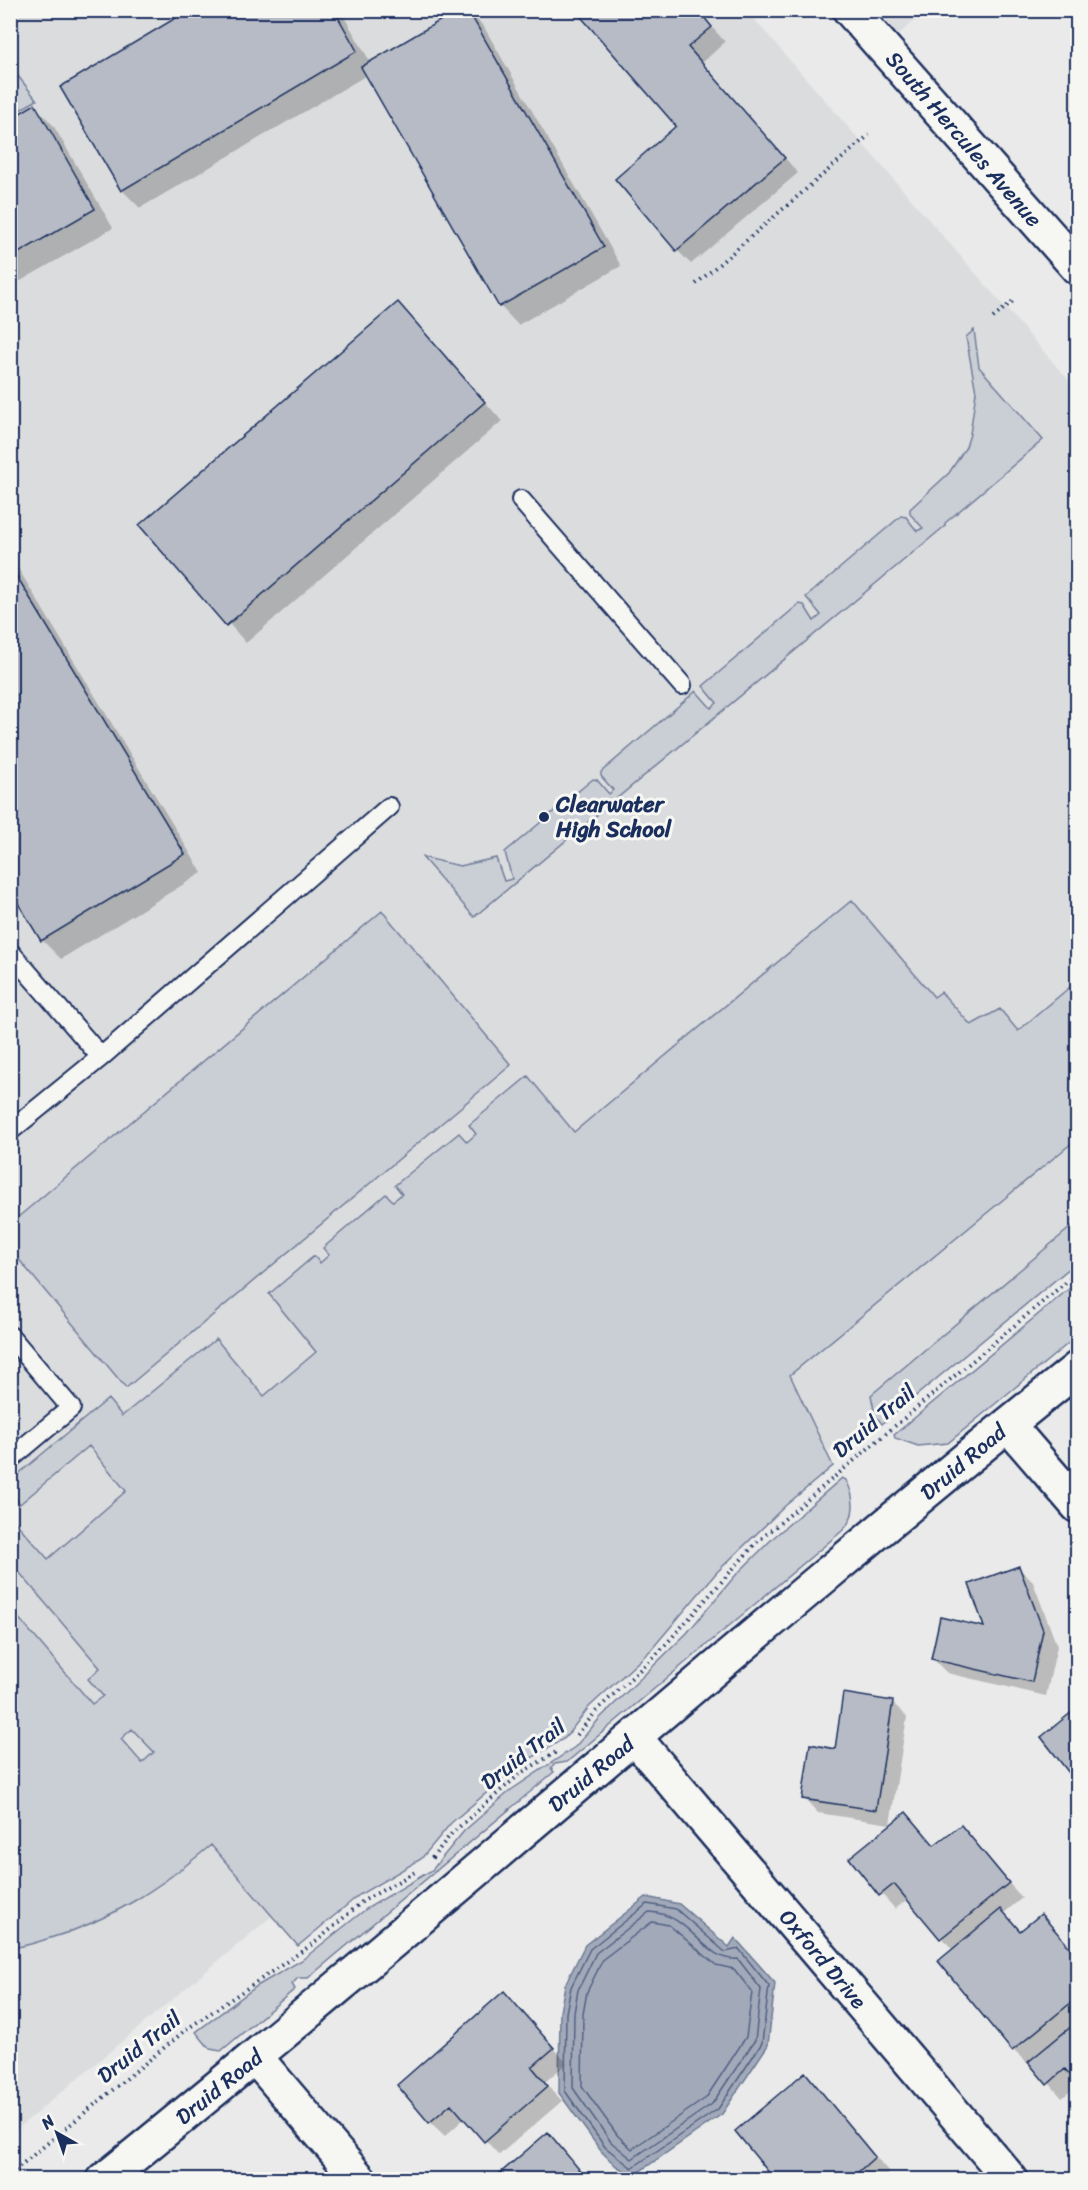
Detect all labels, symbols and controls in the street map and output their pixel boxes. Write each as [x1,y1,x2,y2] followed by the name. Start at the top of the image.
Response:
[876,42,1052,236] street label: South Hercules Avenue
[555,785,673,849] place label: Clearwater High School
[537,810,551,824] marker: Clearwater High School
[823,1373,925,1468] street label: Druid Trail
[911,1413,1017,1510] street label: Druid Road
[472,1707,575,1800] street label: Druid Trail
[539,1725,645,1822] street label: Druid Road
[769,1900,877,2018] street label: Oxford Drive
[88,2000,191,2094] street label: Druid Trail
[166,2038,273,2135] street label: Druid Road
[27,2103,87,2163] north arrow
[33,2107,62,2137] text: N

